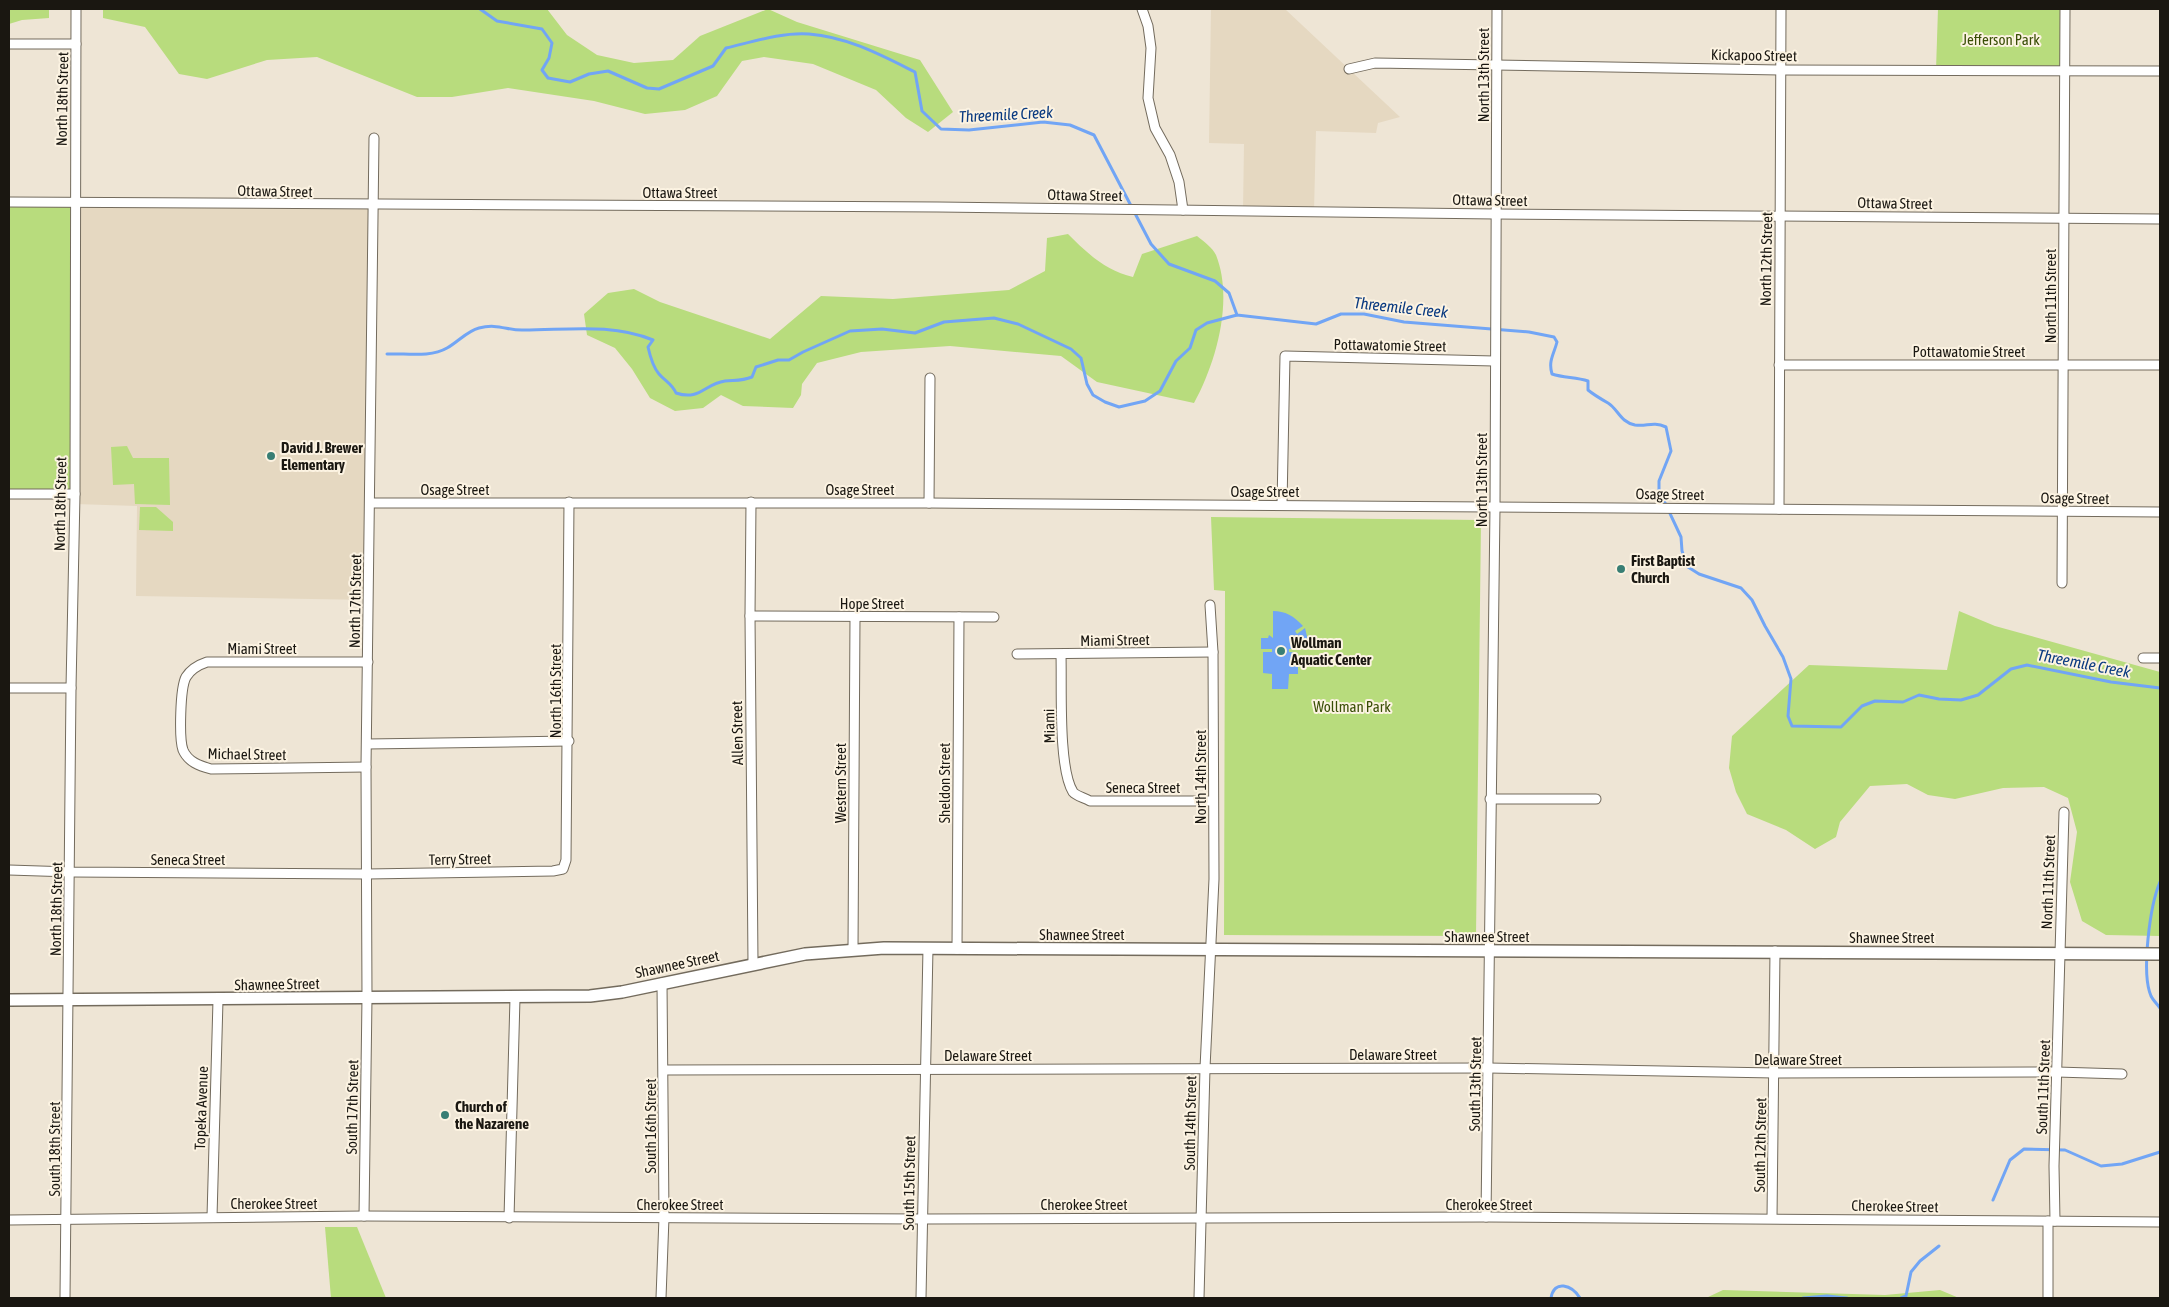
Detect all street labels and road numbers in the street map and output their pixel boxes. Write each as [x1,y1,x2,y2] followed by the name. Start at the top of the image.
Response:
[1475,28,1492,122] street label: North 13th Street
[1711,46,1797,64] street label: Kickapoo Street
[53,52,71,146] street label: North 18th Street
[237,182,313,200] street label: Ottawa Street
[642,184,718,201] street label: Ottawa Street
[1047,186,1123,204] street label: Ottawa Street
[1452,191,1528,209] street label: Ottawa Street
[1857,194,1933,212] street label: Ottawa Street
[1757,212,1775,306] street label: North 12th Street
[2042,249,2059,343] street label: North 11th Street
[1333,336,1447,354] street label: Pottawatomie Street
[1913,343,2025,360] street label: Pottawatomie Street
[1473,433,1490,527] street label: North 13th Street
[51,457,69,551] street label: North 18th Street
[421,481,489,498] street label: Osage Street
[826,481,894,498] street label: Osage Street
[1231,483,1299,500] street label: Osage Street
[1635,485,1705,503] street label: Osage Street
[2040,489,2110,507] street label: Osage Street
[346,554,364,648] street label: North 17th Street
[840,595,904,612] street label: Hope Street
[1080,631,1150,649] street label: Miami Street
[227,640,297,657] street label: Miami Street
[547,644,564,738] street label: North 16th Street
[728,701,746,765] street label: Allen Street
[1040,708,1058,744] street label: Miami
[1192,730,1209,824] street label: North 14th Street
[832,743,849,823] street label: Western Street
[936,743,953,823] street label: Sheldon Street
[207,745,287,763] street label: Michael Street
[1106,779,1180,796] street label: Seneca Street
[2038,834,2058,930] street label: North 11th Street
[429,850,491,868] street label: Terry Street
[151,851,225,868] street label: Seneca Street
[47,862,65,956] street label: North 18th Street
[1039,926,1125,943] street label: Shawnee Street
[1444,928,1530,945] street label: Shawnee Street
[1849,929,1935,946] street label: Shawnee Street
[634,947,720,981] street label: Shawnee Street
[234,975,320,993] street label: Shawnee Street
[1466,1036,1484,1132] street label: South 13th Street
[2033,1039,2053,1135] street label: South 11th Street
[1349,1046,1437,1063] street label: Delaware Street
[944,1047,1032,1064] street label: Delaware Street
[1754,1051,1842,1068] street label: Delaware Street
[343,1059,361,1155] street label: South 17th Street
[191,1066,211,1150] street label: Topeka Avenue
[1181,1075,1199,1171] street label: South 14th Street
[642,1079,659,1173] street label: South 16th Street
[1751,1097,1769,1193] street label: South 12th Street
[46,1102,63,1196] street label: South 18th Street
[900,1135,918,1231] street label: South 15th Street
[230,1195,318,1212] street label: Cherokee Street
[636,1196,724,1213] street label: Cherokee Street
[1040,1196,1128,1213] street label: Cherokee Street
[1445,1196,1533,1213] street label: Cherokee Street
[1851,1197,1939,1215] street label: Cherokee Street

